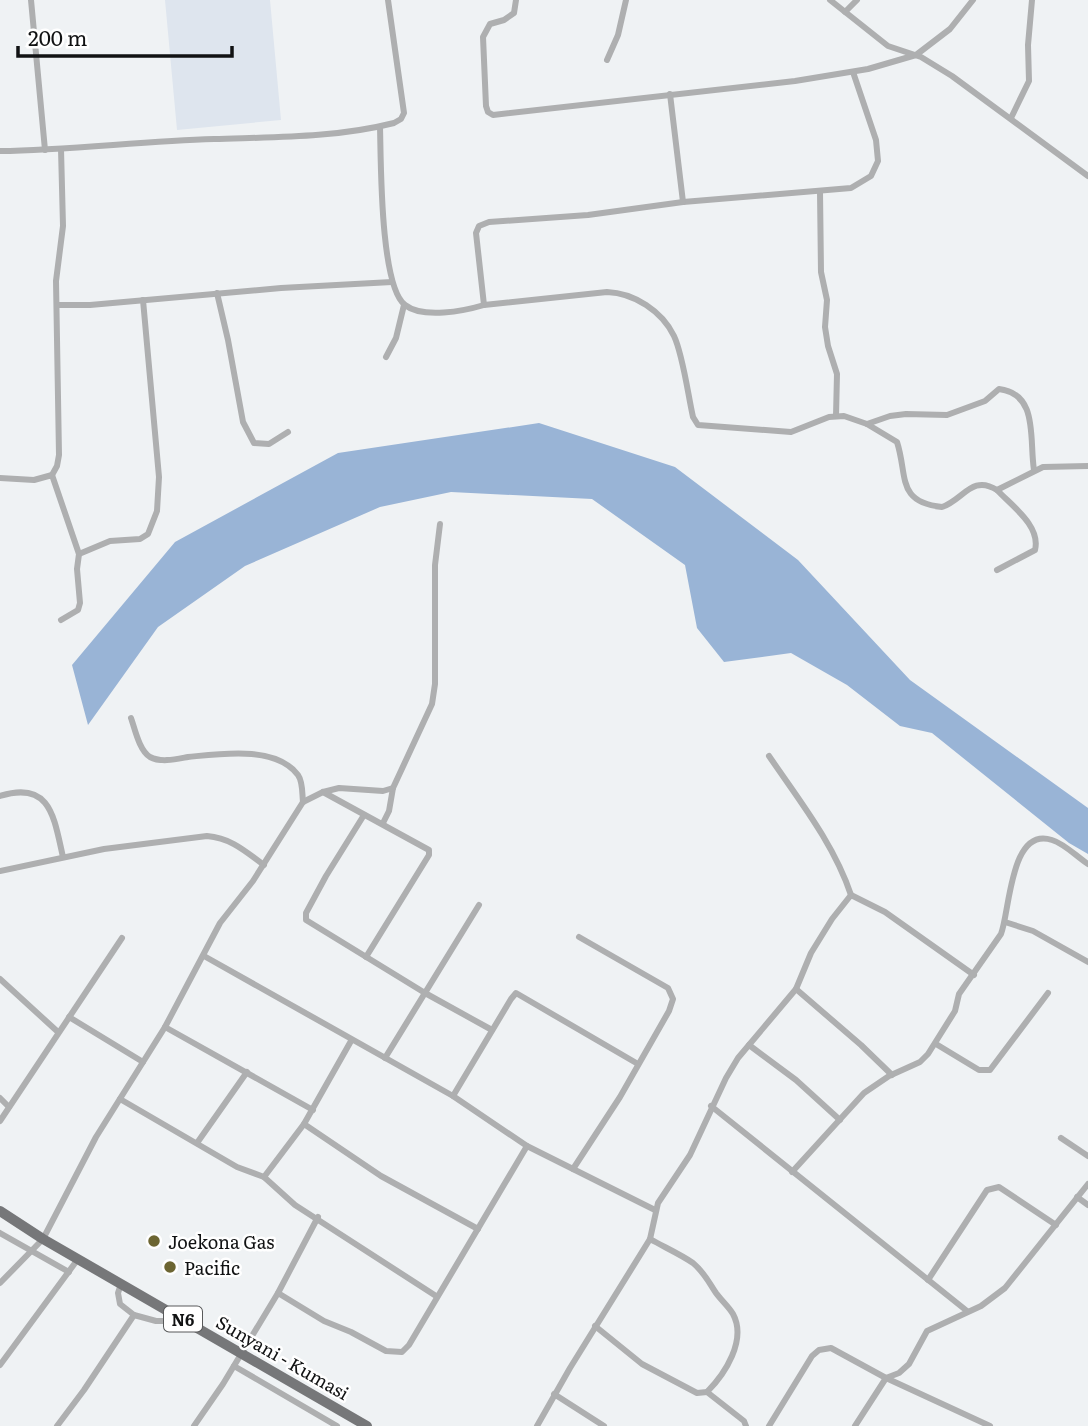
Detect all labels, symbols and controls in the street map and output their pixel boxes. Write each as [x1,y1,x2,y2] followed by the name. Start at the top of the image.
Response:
[18,14,231,58] scale bar
[28,21,88,52] text: 200 m
[168,1228,274,1255] place label: Joekona Gas
[146,1233,162,1249] marker: Joekona Gas
[184,1254,240,1281] place label: Pacific
[162,1259,178,1275] marker: Pacific
[164,1306,202,1331] road number: N6
[212,1308,354,1406] street label: Sunyani - Kumasi

